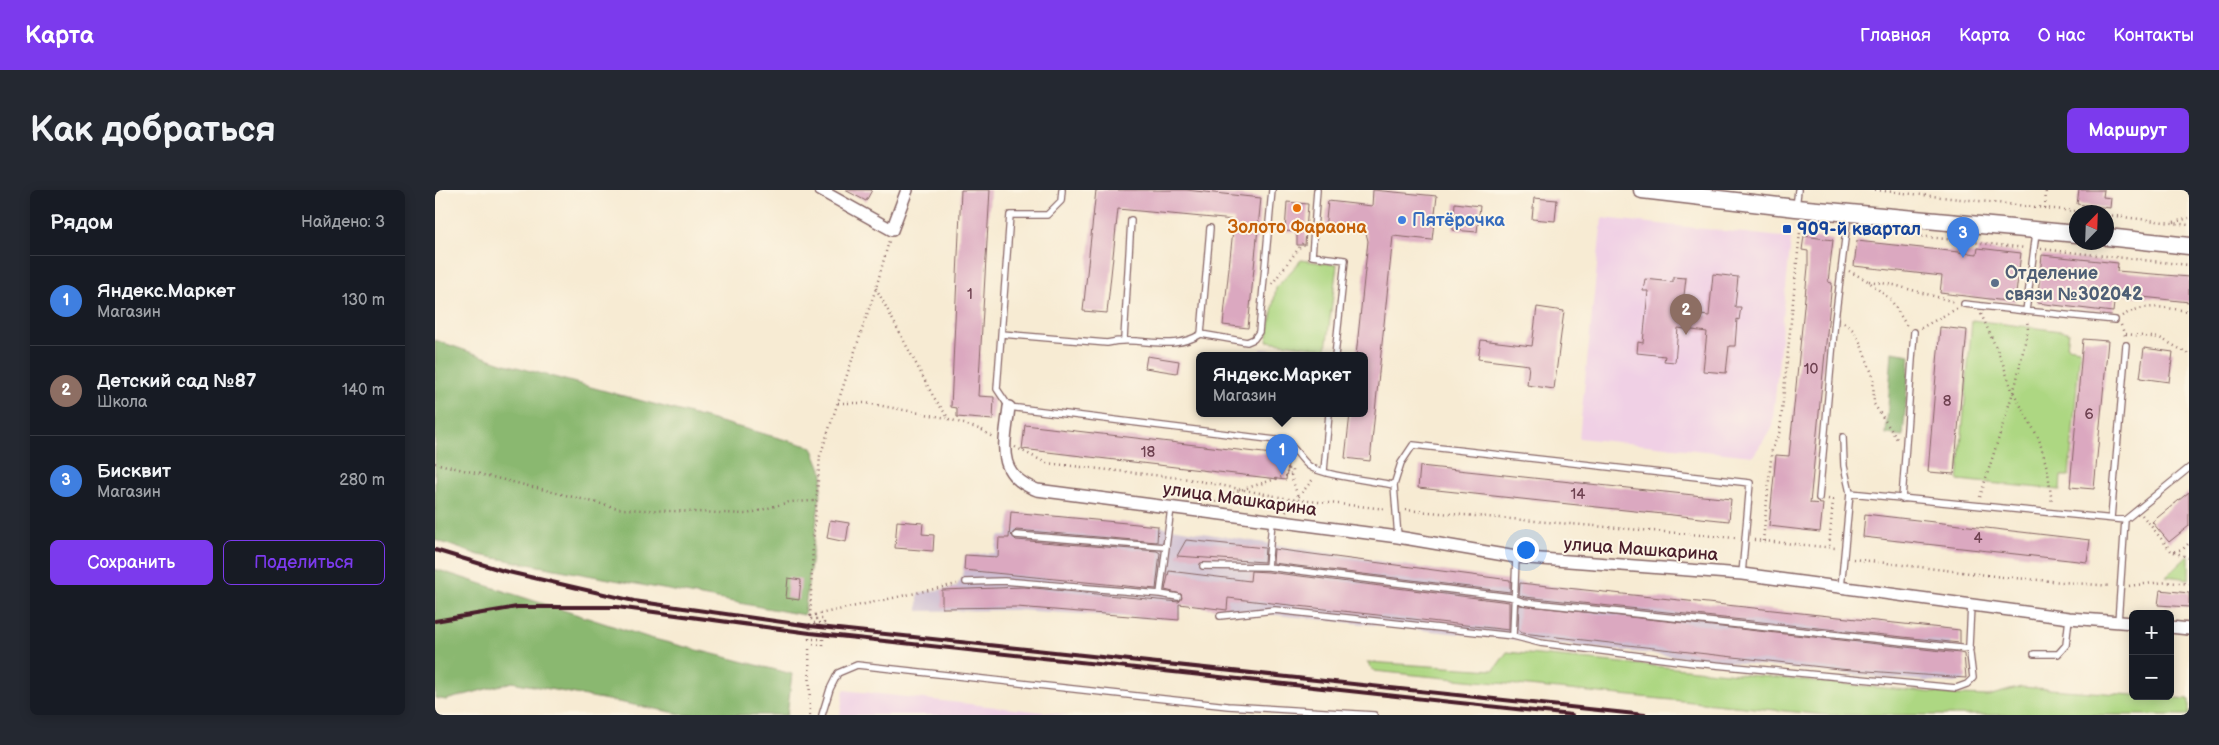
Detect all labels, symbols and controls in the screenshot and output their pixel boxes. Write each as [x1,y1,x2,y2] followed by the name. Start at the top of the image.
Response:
[25,21,94,50] text: Карта
[1860,25,1931,46] text: Главная
[1959,25,2010,46] text: Карта
[2038,25,2085,46] text: О нас
[2113,25,2194,46] text: Контакты
[2067,108,2189,153] button: Маршрут
[30,109,276,152] text: Как добраться
[1291,202,1303,214] marker: Золото Фараона
[2069,205,2114,250] north arrow
[50,210,113,235] text: Рядом
[1412,210,1505,231] place label: Пятёрочка
[301,213,385,232] text: Найдено: 3
[1396,214,1408,226] marker: Пятёрочка
[1227,217,1367,238] place label: Золото Фараона
[1947,217,1979,258] pin: 3
[1797,219,1921,240] place label: 909-й квартал
[1781,223,1793,235] marker: 909-й квартал
[2005,263,2143,305] place label: Отделение связи №302042
[1989,277,2001,289] marker: Отделение связи №302042
[97,280,236,303] text: Яндекс.Маркет
[967,285,973,304] house number: 1
[63,291,69,310] text: 1
[342,291,385,310] text: 130 m
[1670,294,1702,335] pin: 2
[97,303,161,322] text: Магазин
[1196,352,1368,417] popup
[1804,360,1818,379] house number: 10
[1213,364,1351,387] text: Яндекс.Маркет
[97,370,257,393] text: Детский сад №87
[61,381,71,400] text: 2
[342,381,385,400] text: 140 m
[1213,387,1277,406] text: Магазин
[1943,392,1952,411] house number: 8
[97,393,147,412] text: Школа
[2084,405,2094,424] house number: 6
[1266,434,1298,475] pin: 1
[1141,443,1156,462] house number: 18
[97,460,171,483] text: Бисквит
[61,471,71,490] text: 3
[339,471,385,490] text: 280 m
[1162,478,1319,521] street label: улица Машкарина
[97,483,161,502] text: Магазин
[1571,485,1585,504] house number: 14
[1973,529,1983,548] house number: 4
[1563,534,1719,565] street label: улица Машкарина
[1513,537,1539,563] your location
[50,540,213,585] button: Сохранить
[223,540,385,585] button: Поделиться
[2129,610,2174,700] map controls
[2129,610,2174,655] button: +
[2129,655,2174,700] button: −

